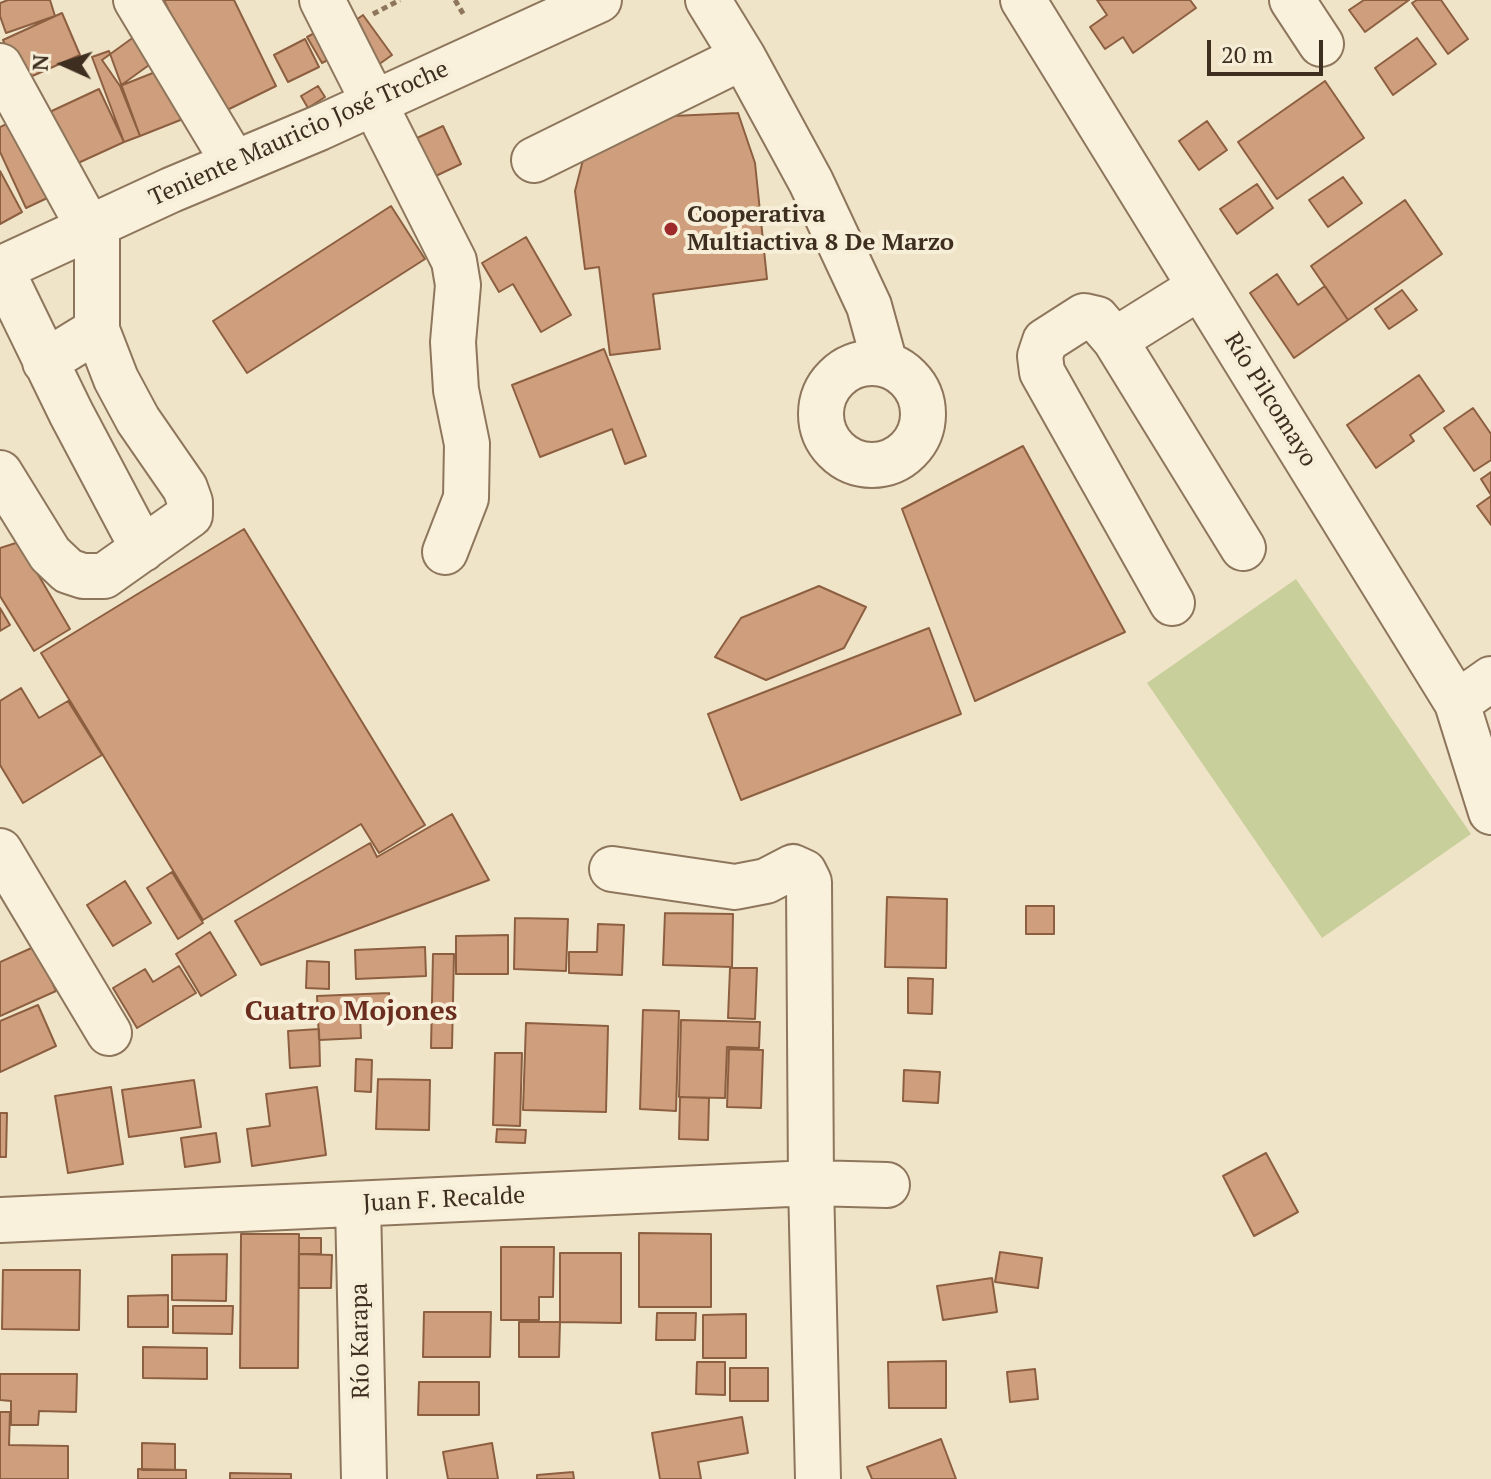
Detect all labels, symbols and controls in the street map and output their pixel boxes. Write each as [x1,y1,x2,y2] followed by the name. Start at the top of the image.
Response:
[24,24,104,104] north arrow
[1211,24,1327,74] scale bar
[1221,38,1273,70] text: 20 m
[25,54,54,72] text: N
[145,55,453,213] street label: Teniente Mauricio José Troche
[687,201,954,257] place label: Cooperativa Multiactiva 8 De Marzo
[662,220,680,238] marker: Cooperativa Multiactiva 8 De Marzo
[1217,328,1323,472] street label: Río Pilcomayo
[245,995,457,1029] district label: Cuatro Mojones
[362,1181,526,1219] street label: Juan F. Recalde
[346,1283,376,1399] street label: Río Karapa

